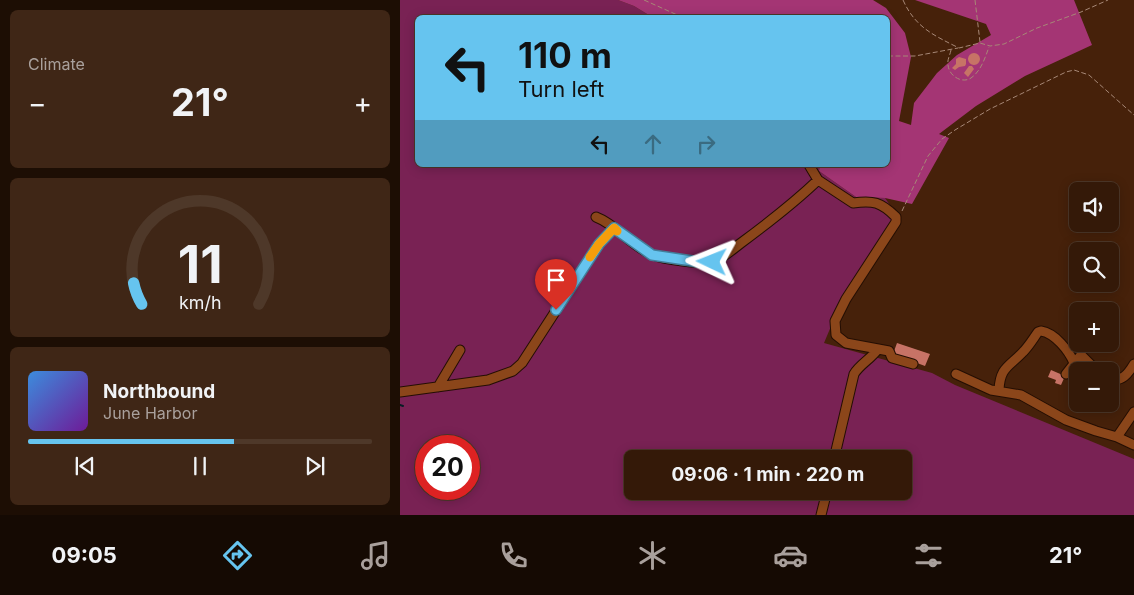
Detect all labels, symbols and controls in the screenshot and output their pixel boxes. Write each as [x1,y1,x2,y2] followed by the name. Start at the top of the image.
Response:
[518,34,612,76] text: 110 m
[435,35,500,100] icon: left
[28,54,85,74] text: Climate
[518,76,604,102] text: Turn left
[171,79,229,125] text: 21°
[28,86,47,120] text: −
[353,86,372,120] text: +
[586,130,614,158] icon: left
[639,130,667,158] icon: ahead
[692,130,720,158] icon: right
[1069,182,1119,412] map controls
[1069,182,1119,232] button: sound
[178,233,222,296] text: 11
[685,235,737,287] position arrow
[1069,242,1119,292] button: search
[535,259,577,310] pin
[542,266,570,294] icon: arrive
[179,292,221,313] text: km/h
[1069,302,1119,352] button: +
[1069,362,1119,412] button: −
[103,380,215,403] text: Northbound
[103,403,197,423] text: June Harbor
[415,435,480,500] speed limit sign: 20
[71,452,99,480] icon: previous
[186,452,214,480] icon: pause
[301,452,329,480] icon: next
[672,463,864,486] text: 09:06 · 1 min · 220 m
[220,538,255,573] icon: directions
[358,538,393,573] icon: music
[496,538,531,573] icon: phone
[635,538,670,573] icon: climate
[773,538,808,573] icon: car
[911,538,946,573] icon: filters
[52,542,117,568] text: 09:05
[1049,542,1082,568] text: 21°

